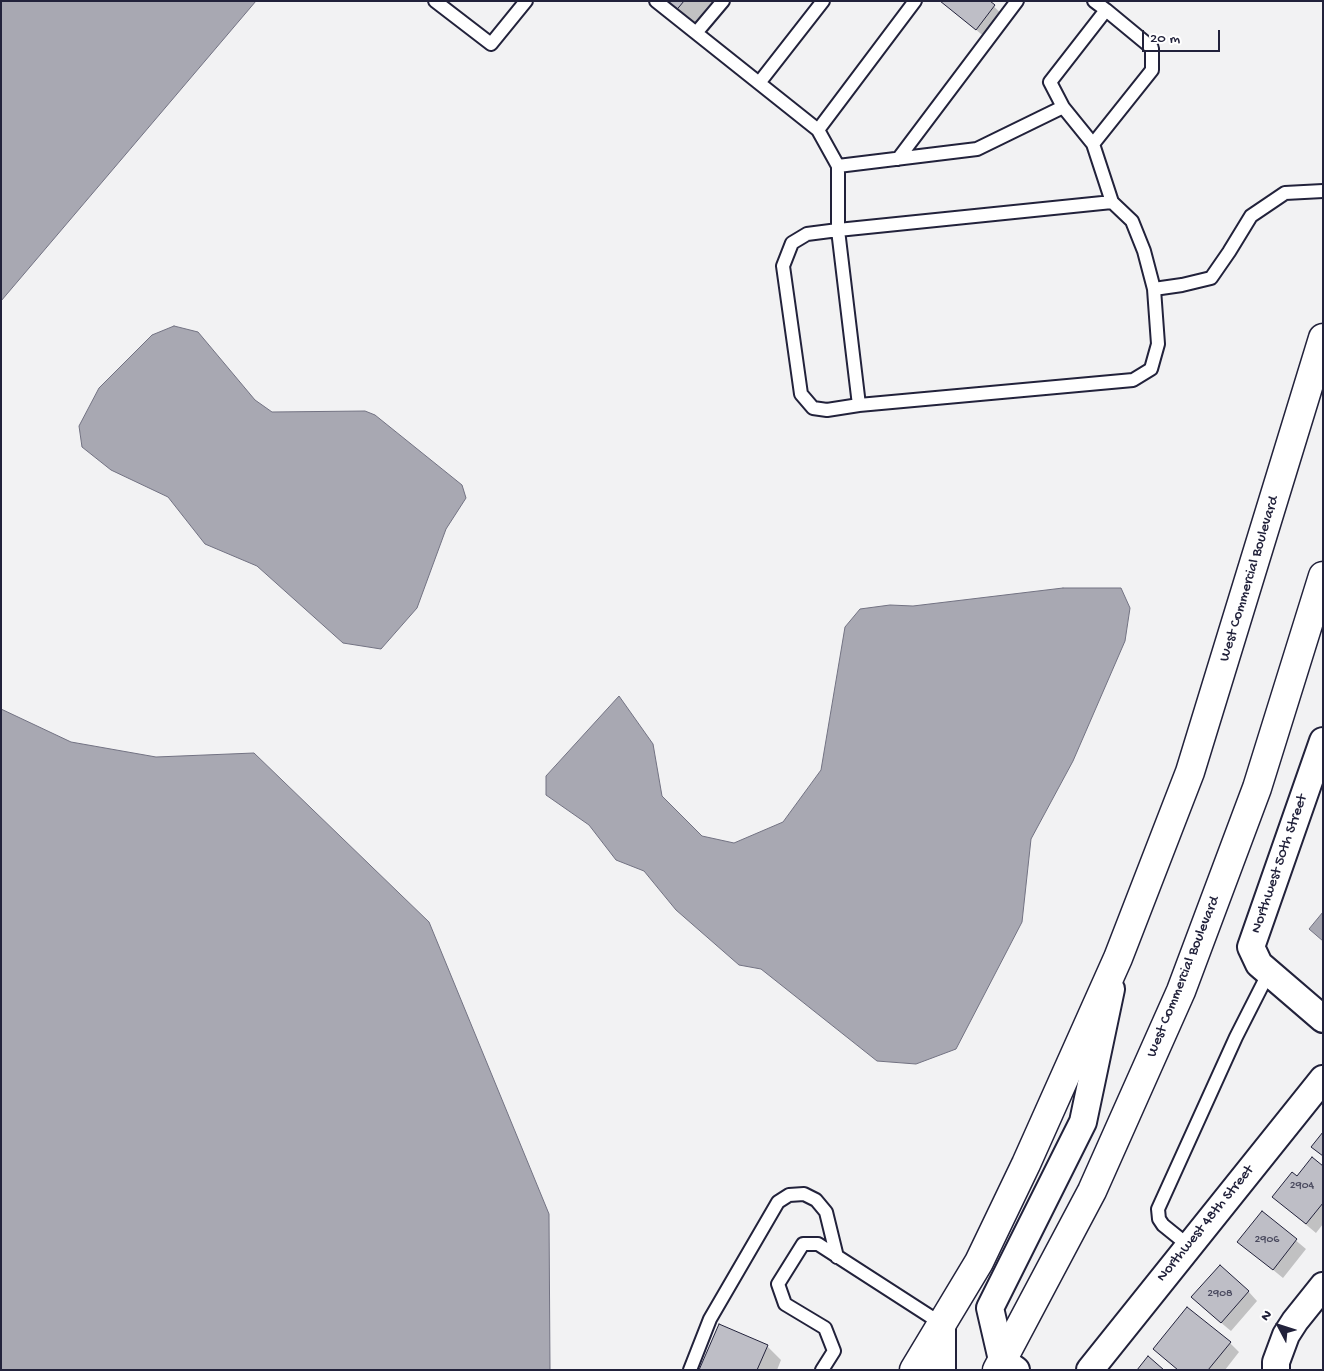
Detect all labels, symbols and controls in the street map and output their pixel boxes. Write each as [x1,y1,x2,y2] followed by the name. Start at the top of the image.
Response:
[1144,20,1222,52] scale bar
[1150,30,1180,48] text: 20 m
[1216,494,1284,664] street label: West Commercial Boulevard
[1248,792,1312,936] street label: Northwest 50th Street
[1143,894,1225,1060] street label: West Commercial Boulevard
[1153,1162,1259,1286] street label: Northwest 48th Street
[1290,1179,1314,1193] house number: 2904
[1255,1233,1279,1247] house number: 2906
[1207,1287,1233,1301] house number: 2908
[1254,1301,1304,1351] north arrow
[1258,1307,1277,1325] text: N

